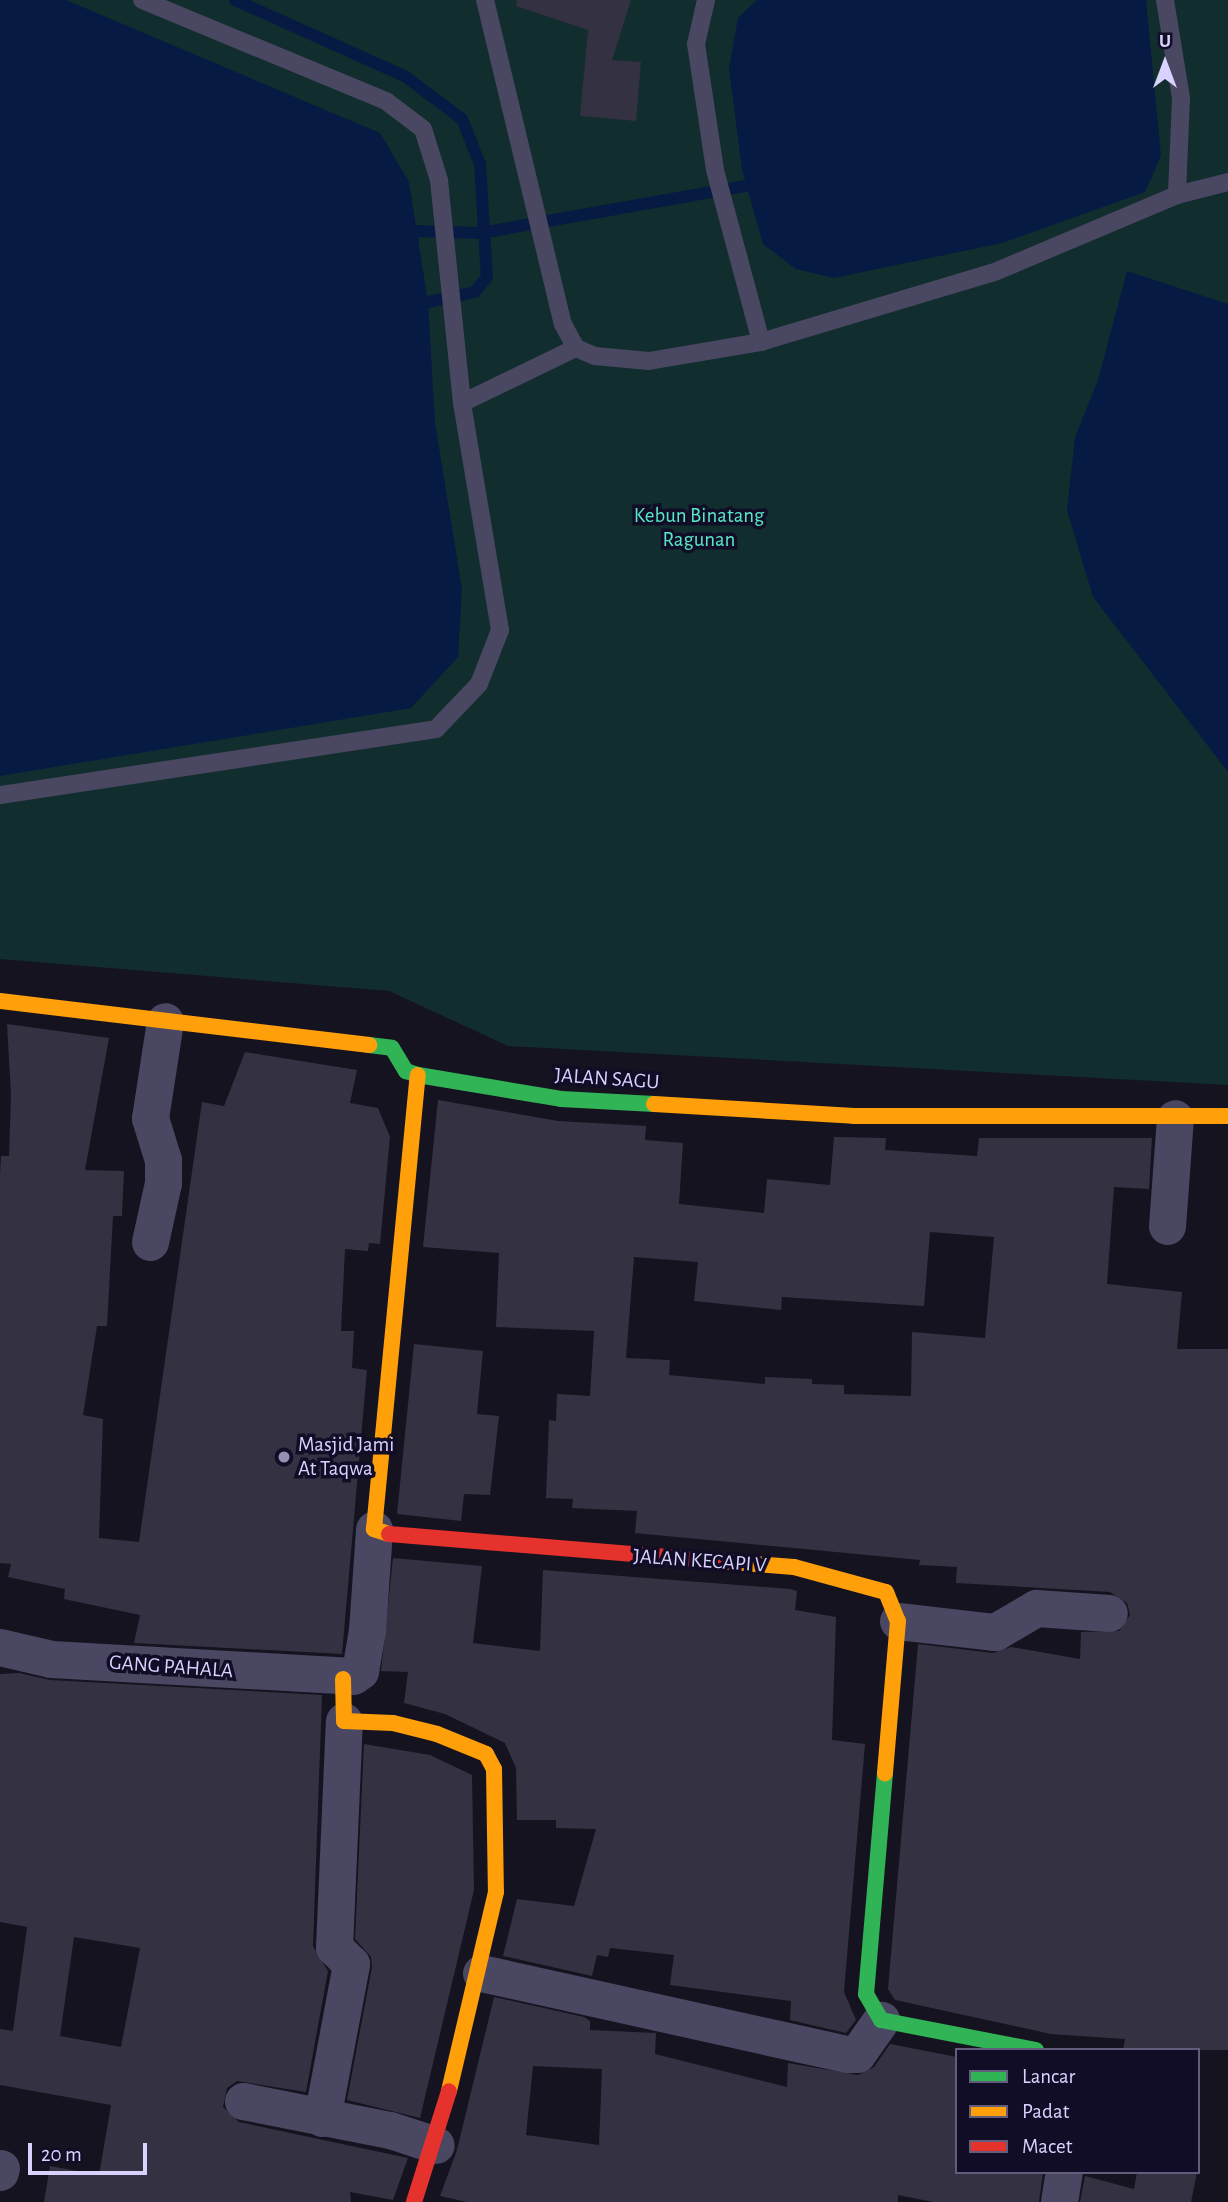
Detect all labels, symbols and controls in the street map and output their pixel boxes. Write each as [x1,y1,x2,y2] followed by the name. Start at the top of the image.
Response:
[1130,28,1200,98] north arrow
[1159,32,1171,51] text: U
[634,503,764,553] park label: Kebun Binatang Ragunan
[554,1063,660,1095] street label: JALAN SAGU
[298,1432,394,1482] place label: Masjid Jami At Taqwa
[276,1449,292,1465] marker: Masjid Jami At Taqwa
[633,1544,767,1578] street label: JALAN KECAPI V
[108,1650,234,1684] street label: GANG PAHALA
[955,2048,1200,2174] legend
[1022,2066,1075,2087] text: Lancar
[1022,2101,1069,2122] text: Padat
[32,2128,150,2172] scale bar
[1022,2136,1073,2157] text: Macet
[41,2144,82,2165] text: 20 m

